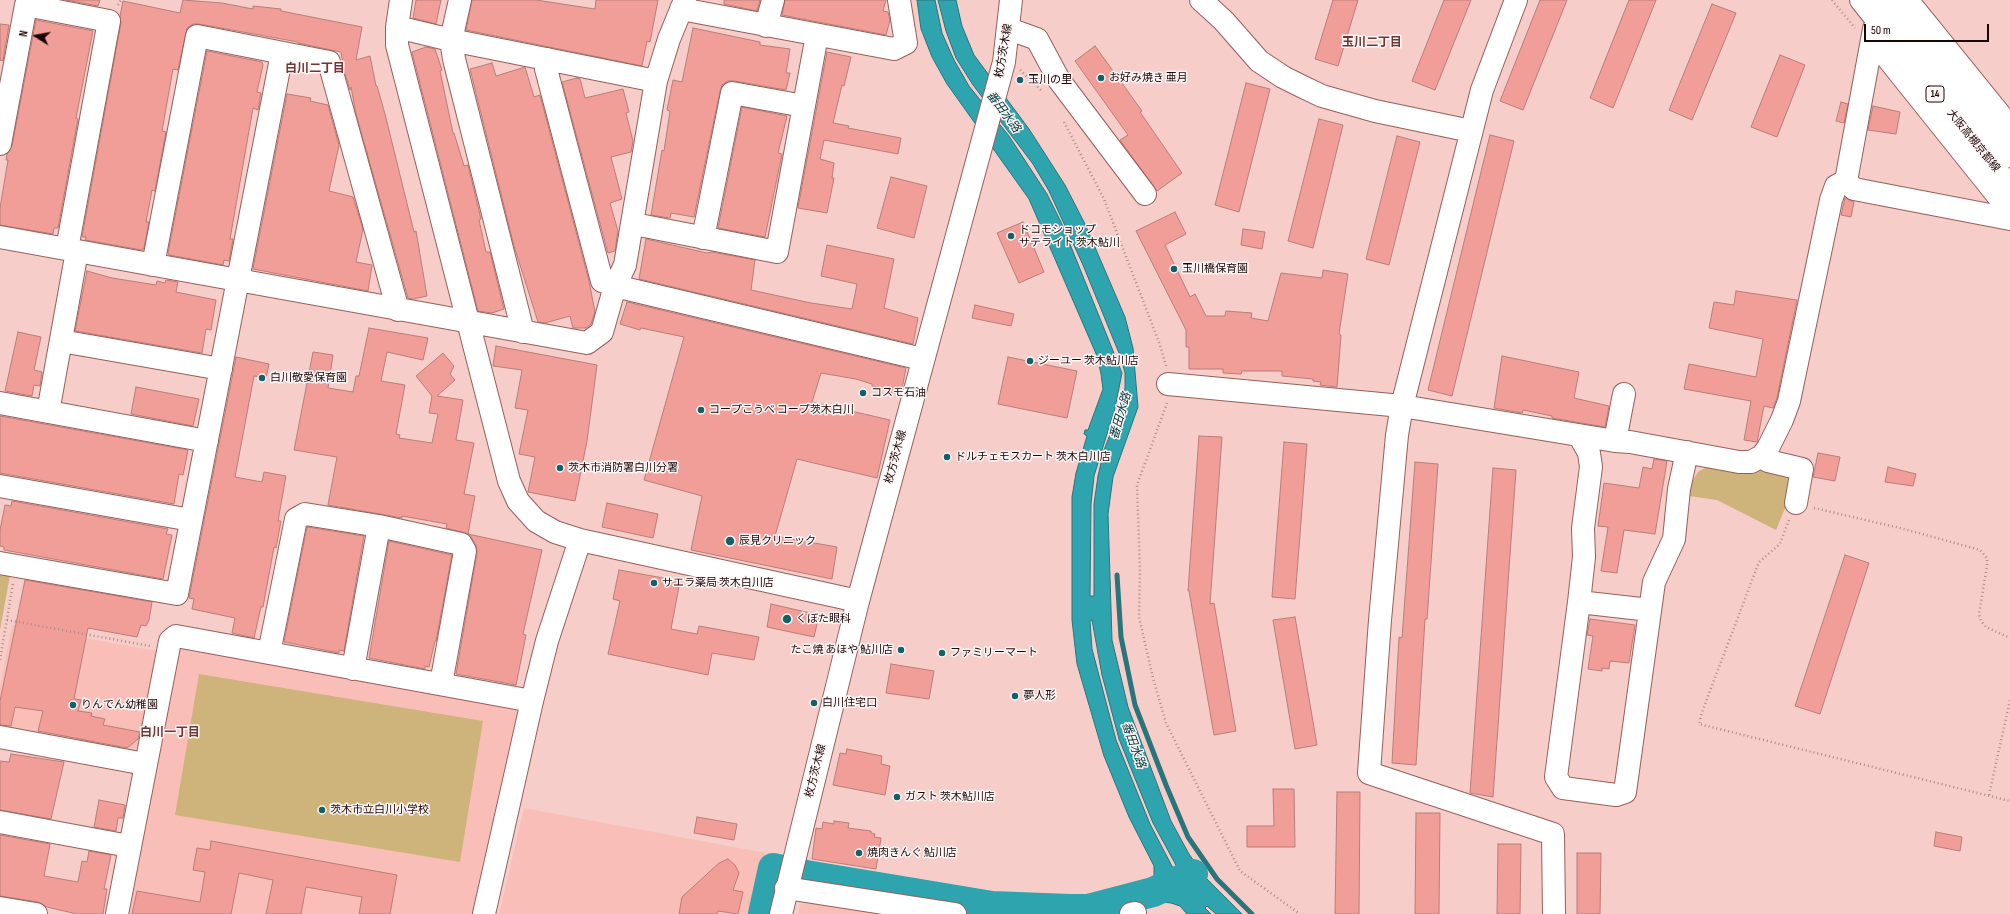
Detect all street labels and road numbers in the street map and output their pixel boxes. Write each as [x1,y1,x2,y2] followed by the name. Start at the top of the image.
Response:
[993,23,1015,79] street label: 枚方茨木線
[1926,86,1944,102] road number: 14
[1944,107,2002,175] street label: 大阪高槻京都線
[883,429,909,485] street label: 枚方茨木線
[803,743,829,799] street label: 枚方茨木線

